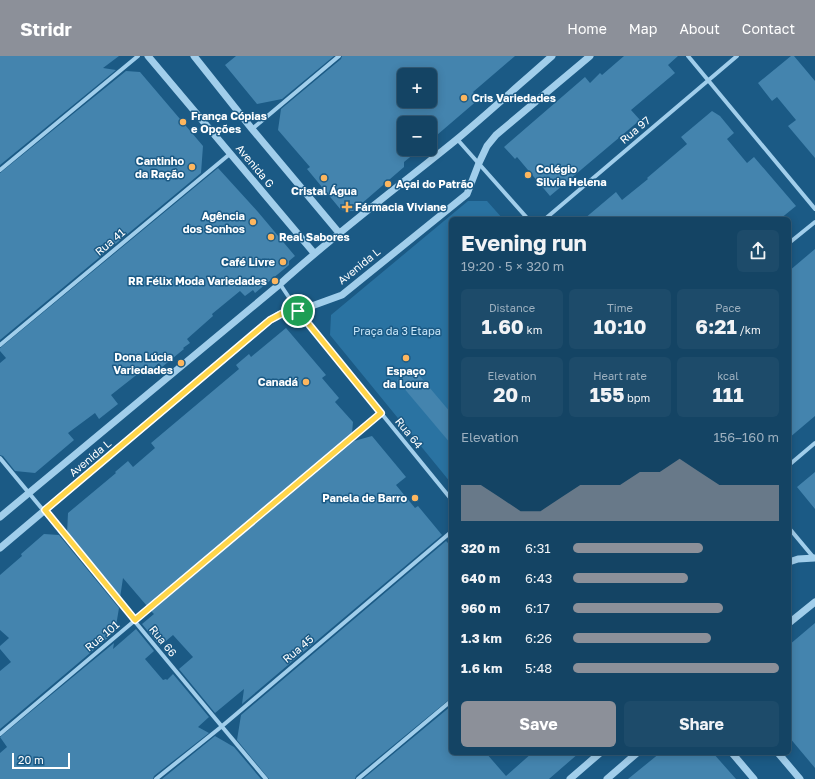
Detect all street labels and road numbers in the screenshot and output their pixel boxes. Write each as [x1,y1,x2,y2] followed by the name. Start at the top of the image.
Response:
[617,113,653,146] street label: Rua 97
[234,141,277,190] street label: Avenida G
[92,225,127,258] street label: Rua 41
[335,244,383,287] street label: Avenida L
[393,415,426,451] street label: Rua 64
[66,436,114,479] street label: Avenida L
[82,618,121,654] street label: Rua 101
[147,623,180,659] street label: Rua 66
[280,632,316,665] street label: Rua 45

